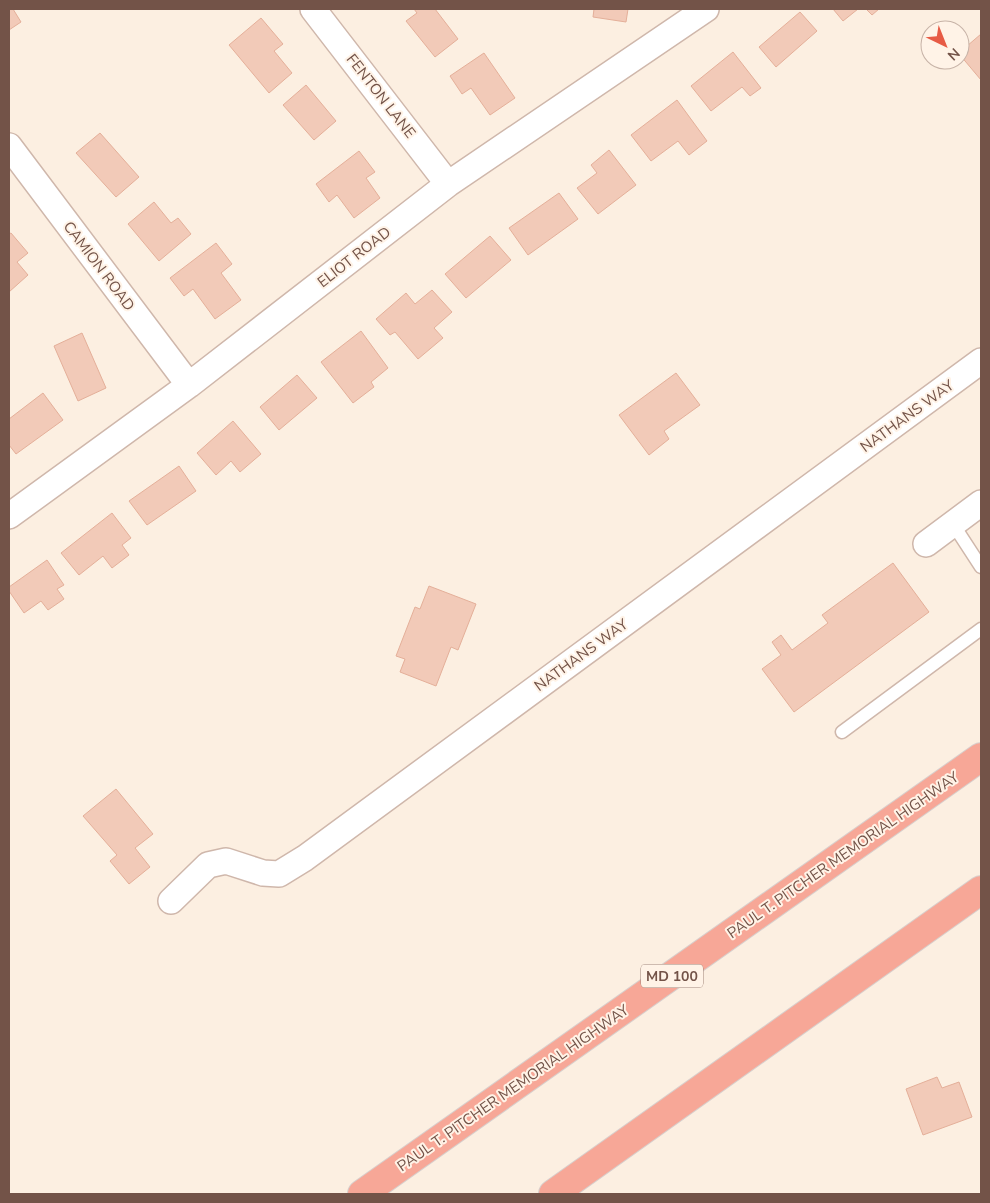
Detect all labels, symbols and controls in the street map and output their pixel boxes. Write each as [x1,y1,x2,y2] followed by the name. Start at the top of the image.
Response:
[920,20,970,70] north arrow
[943,44,964,65] text: N
[342,50,420,142] street label: FENTON LANE
[59,217,139,315] street label: CAMION ROAD
[313,222,395,292] street label: ELIOT ROAD
[856,375,959,457] street label: NATHANS WAY
[530,614,633,696] street label: NATHANS WAY
[723,766,964,943] street label: PAUL T. PITCHER MEMORIAL HIGHWAY
[641,964,703,988] road number: MD 100
[393,999,634,1176] street label: PAUL T. PITCHER MEMORIAL HIGHWAY

